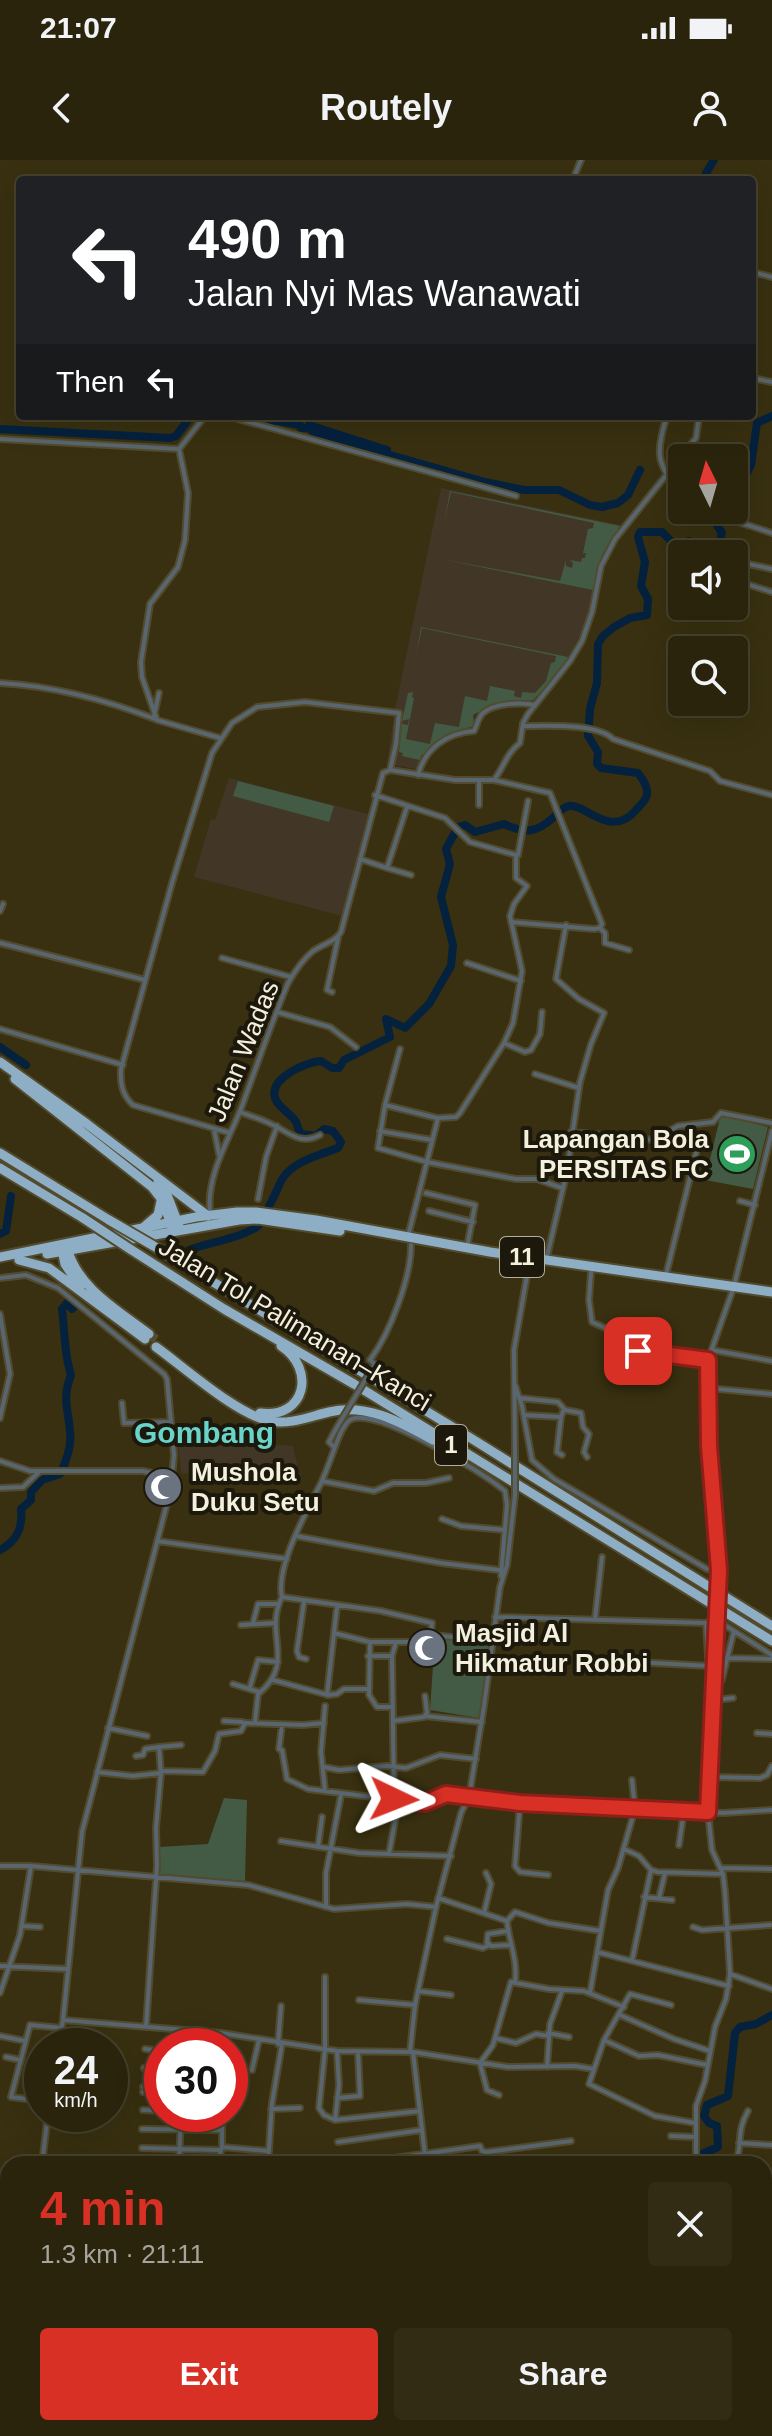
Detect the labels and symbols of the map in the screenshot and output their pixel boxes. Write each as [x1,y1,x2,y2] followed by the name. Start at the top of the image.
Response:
[668,444,748,524] north arrow
[201,976,285,1126] street label: Jalan Wadas
[523,1124,710,1184] place label: Lapangan Bola PERSITAS FC
[716,1133,758,1175] sports icon: Lapangan Bola PERSITAS FC
[154,1231,436,1417] street label: Jalan Tol Palimanan–Kanci
[500,1237,544,1277] road number: 11
[604,1317,672,1385] pin
[134,1416,274,1449] district label: Gombang
[435,1425,467,1465] road number: 1
[191,1457,320,1517] place label: Mushola Duku Setu
[142,1466,184,1508] mosque icon: Mushola Duku Setu
[455,1618,649,1678] place label: Masjid Al Hikmatur Robbi
[406,1627,448,1669] mosque icon: Masjid Al Hikmatur Robbi
[352,1757,436,1841] position arrow
[144,2028,248,2132] speed limit sign: 30

